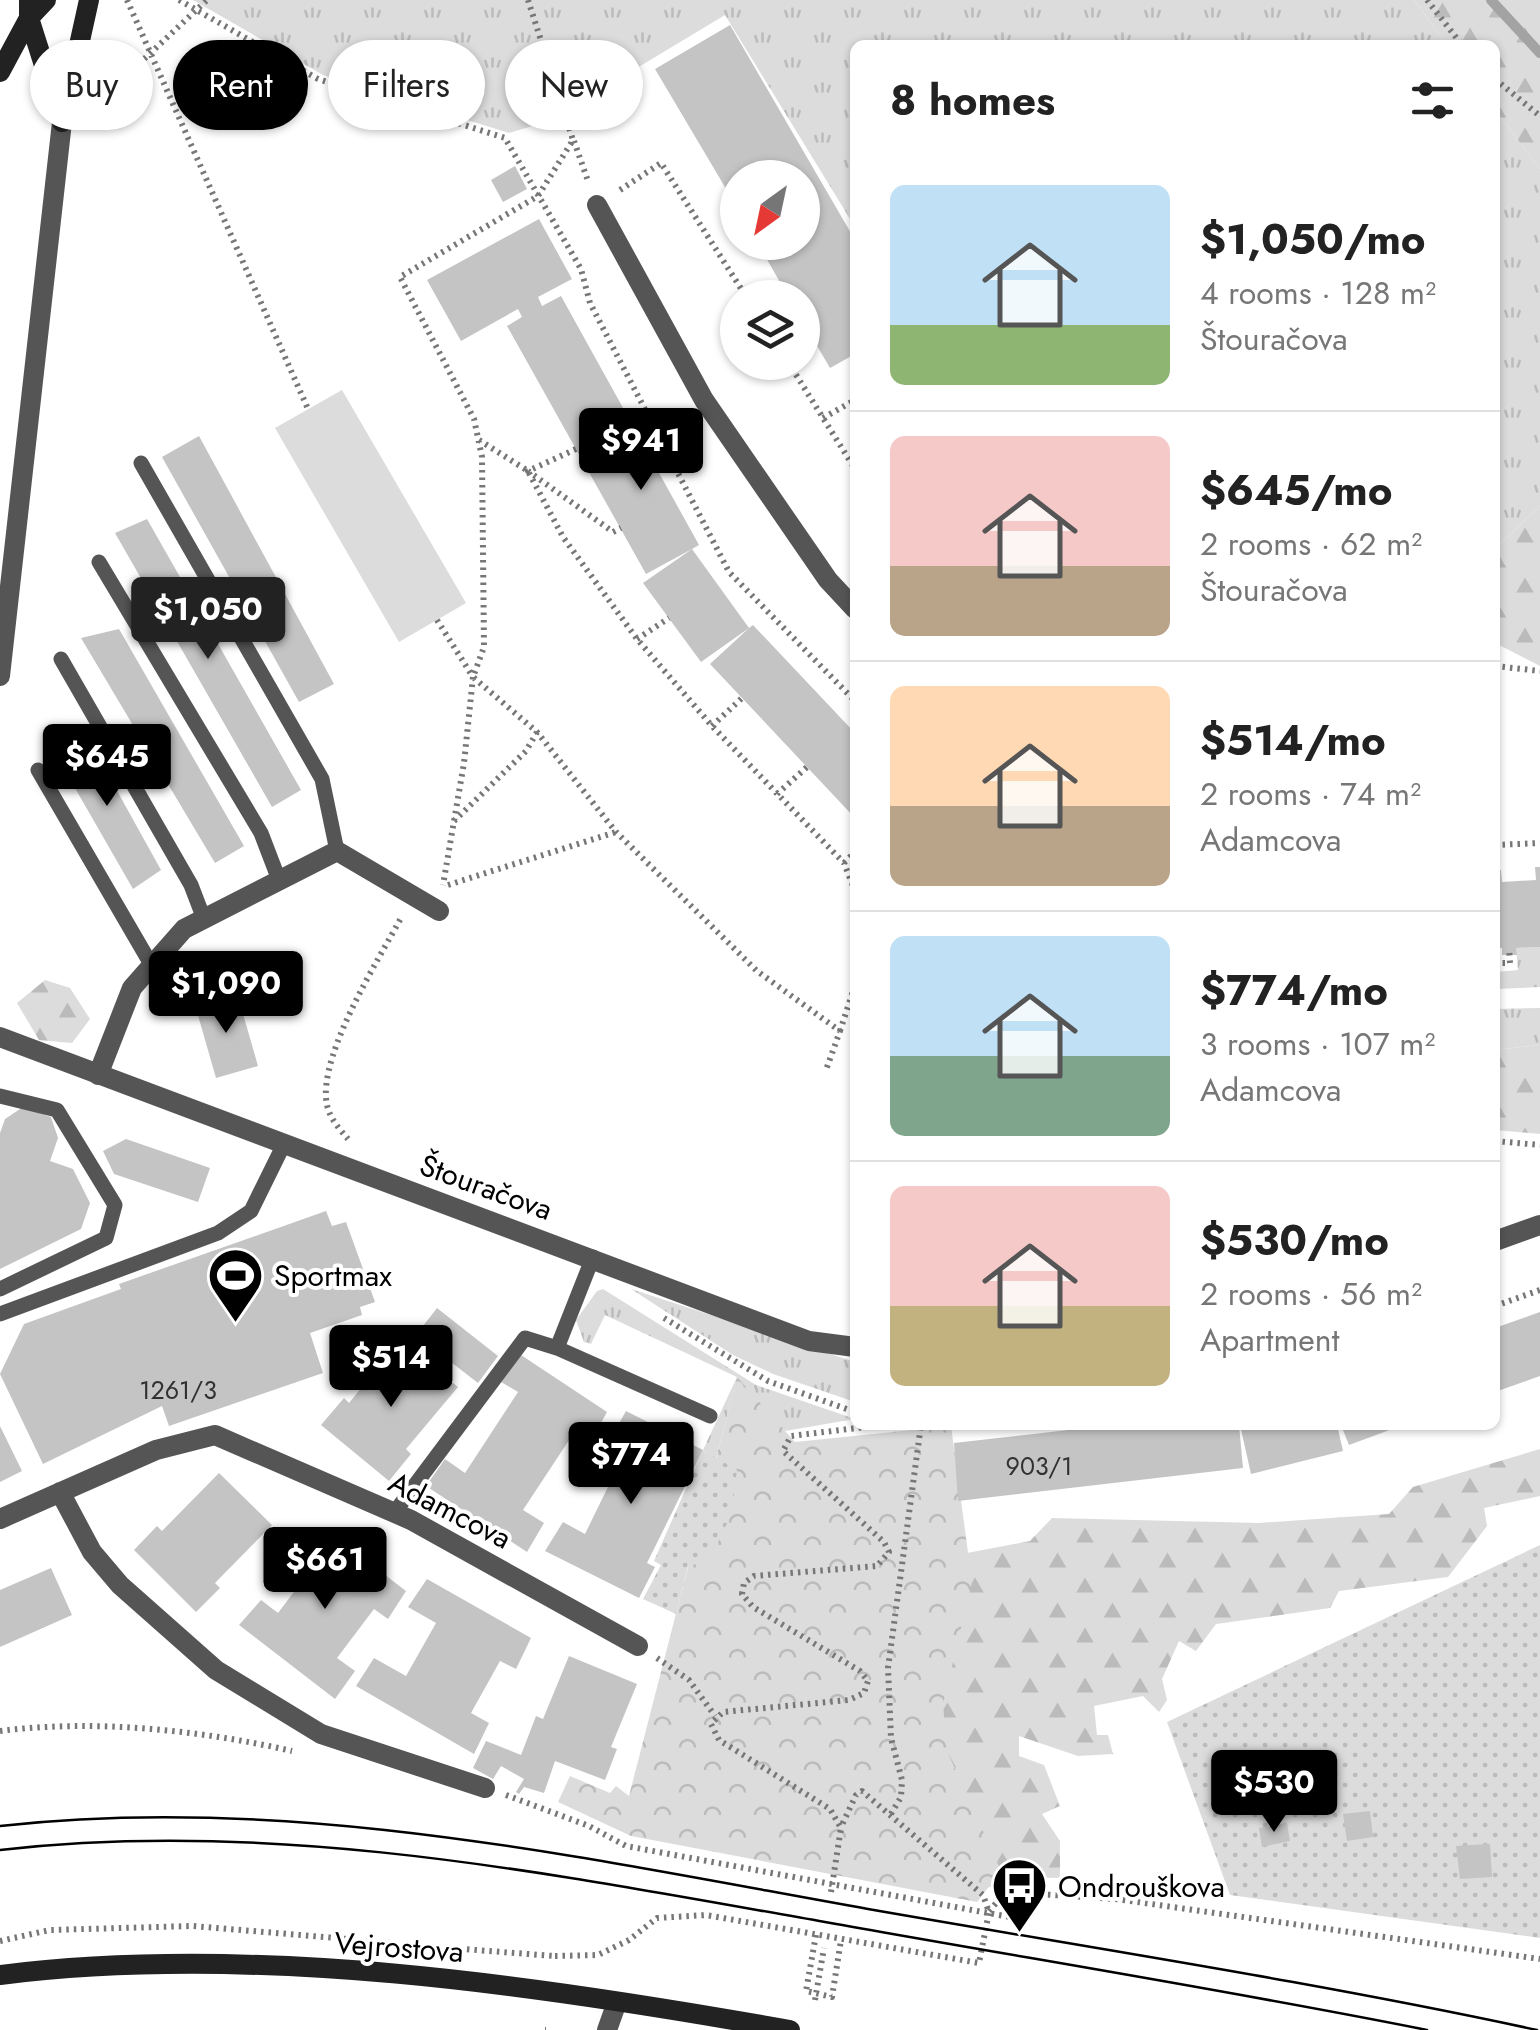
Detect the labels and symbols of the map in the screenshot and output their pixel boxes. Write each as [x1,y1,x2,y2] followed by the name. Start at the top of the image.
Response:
[720,160,820,260] north arrow
[582,408,700,493] pin: $941
[127,577,289,662] pin: $1,050
[48,724,166,809] pin: $645
[145,951,307,1036] pin: $1,090
[414,1143,558,1231] street label: Štouračova
[205,1245,265,1324] sports icon: Sportmax
[274,1254,392,1297] place label: Sportmax
[332,1325,450,1410] pin: $514
[139,1372,217,1408] house number: 1261/3
[572,1422,690,1507] pin: $774
[1006,1448,1072,1484] house number: 903/1
[381,1461,519,1559] street label: Adamcova
[266,1527,384,1612] pin: $661
[1215,1750,1333,1835] pin: $530
[989,1856,1049,1935] bus stop icon: Ondrouškova
[1058,1865,1225,1908] place label: Ondrouškova
[333,1921,465,1973] street label: Vejrostova

